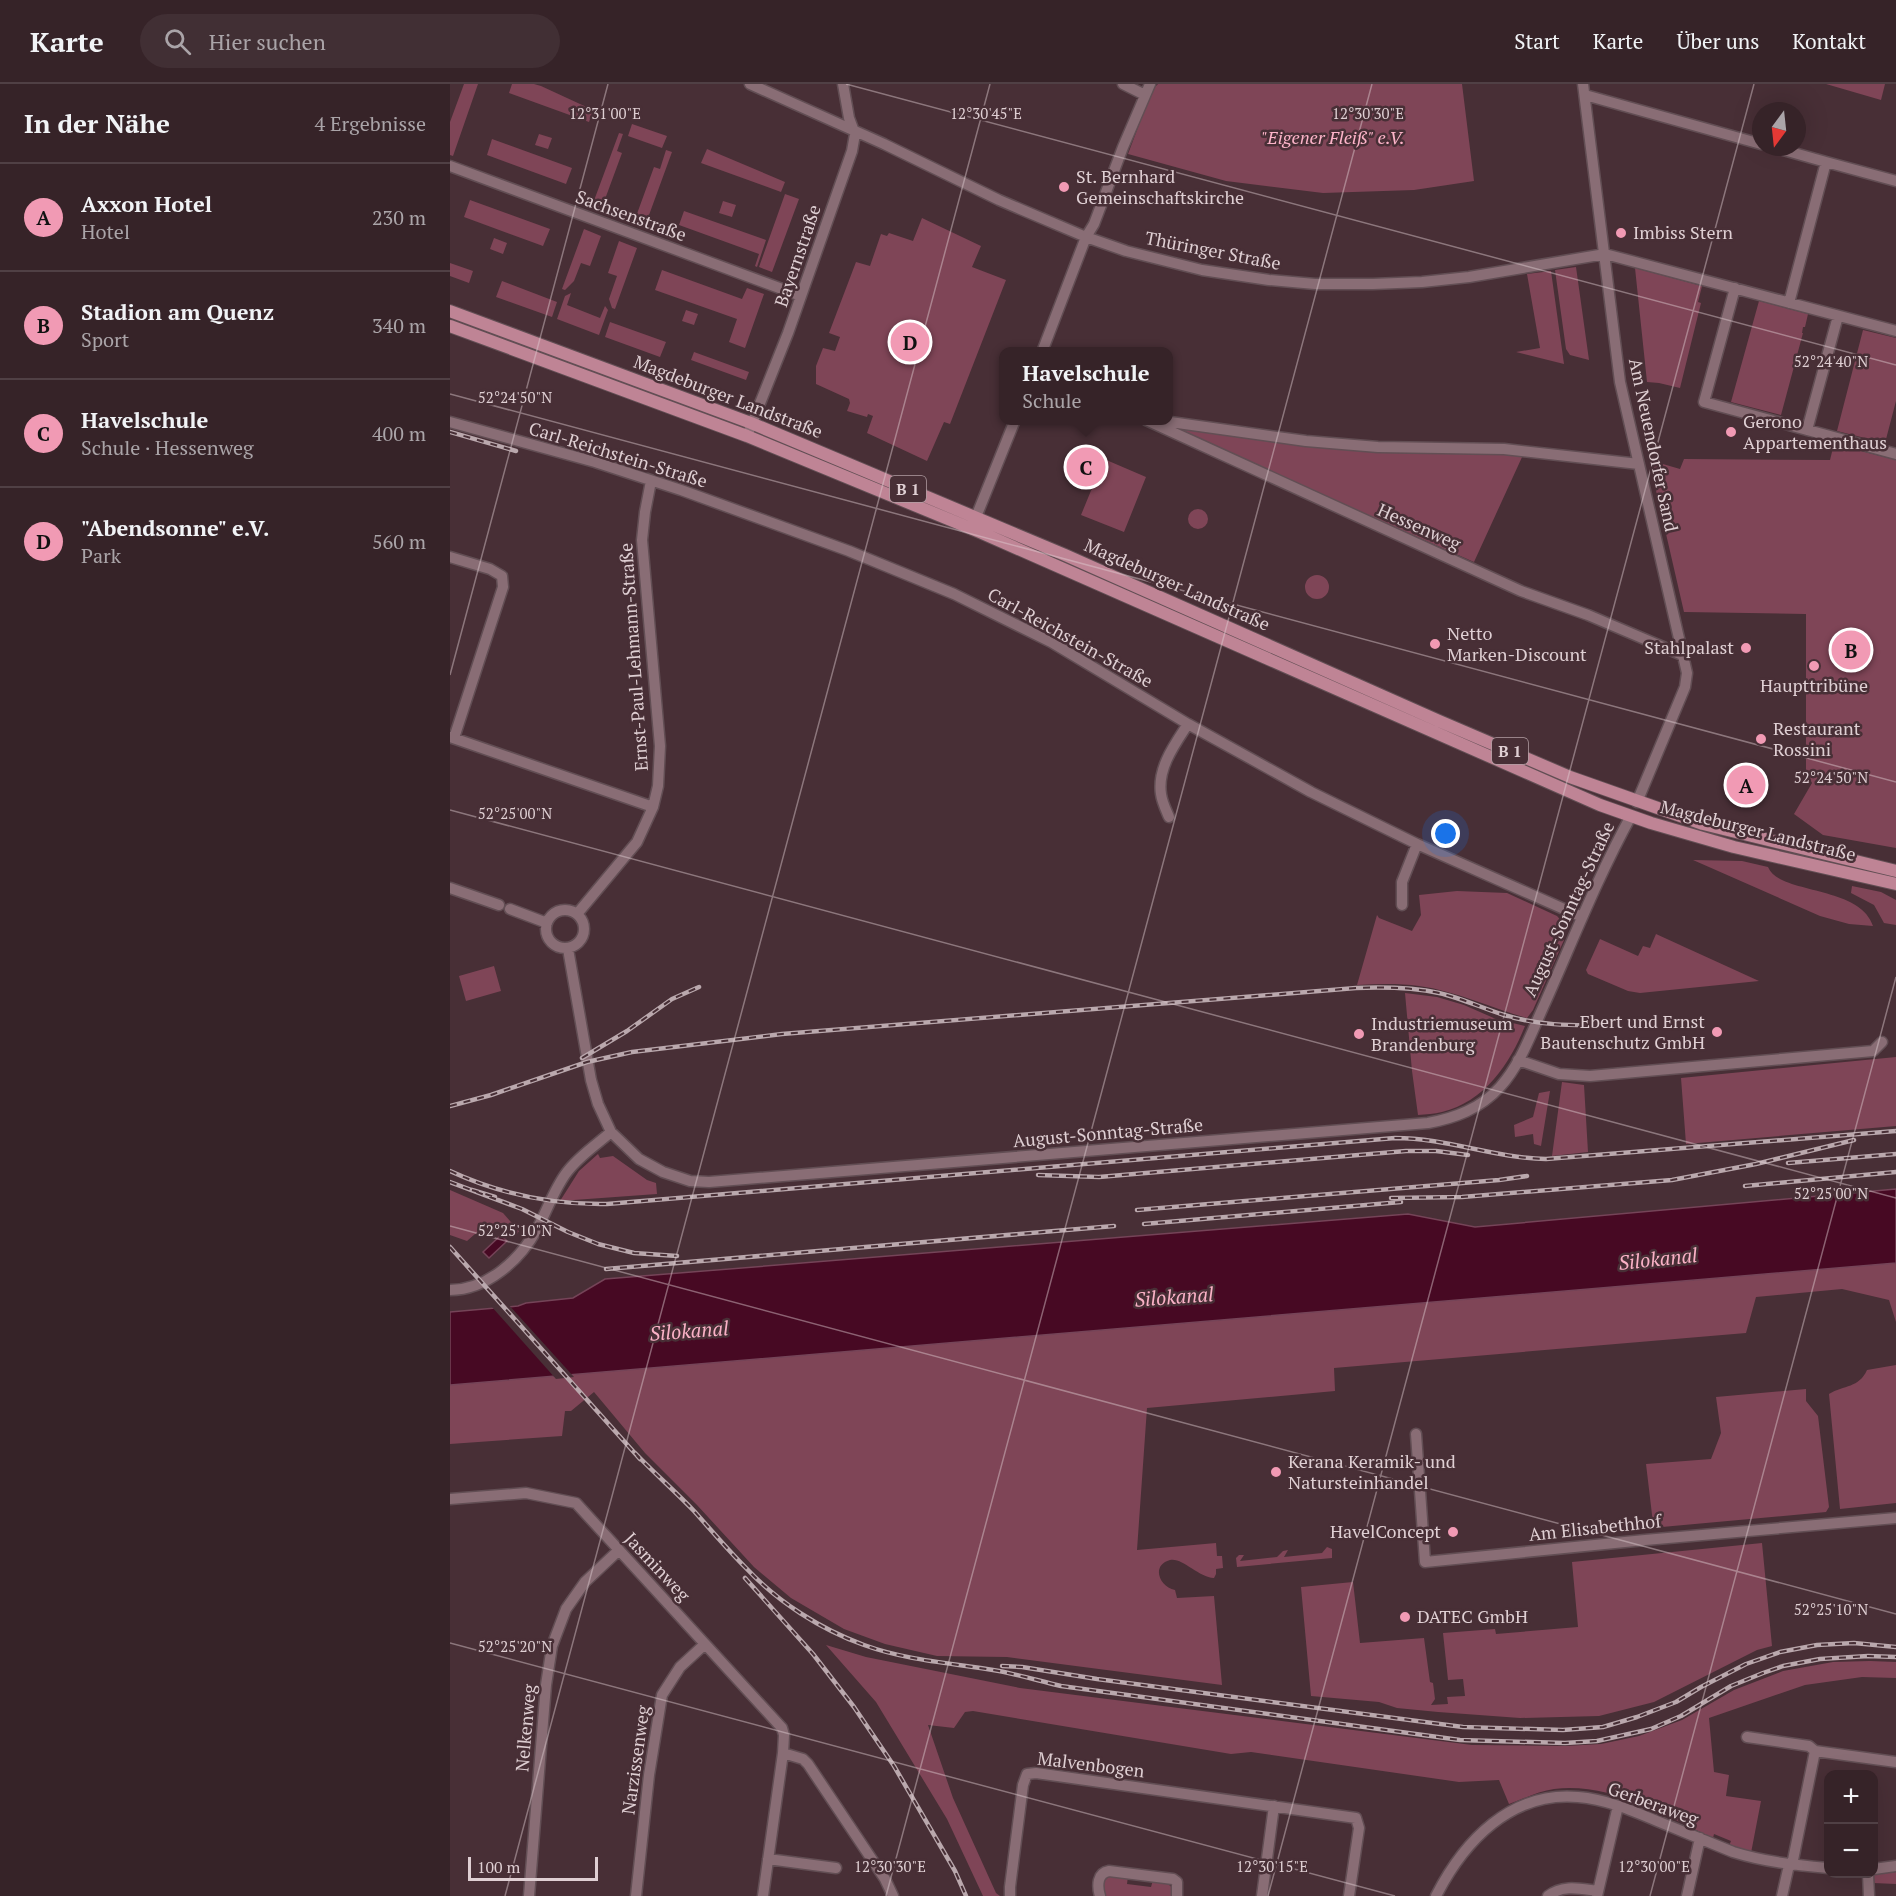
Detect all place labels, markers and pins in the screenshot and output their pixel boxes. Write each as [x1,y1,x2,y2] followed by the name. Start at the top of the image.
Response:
[1076,164,1244,209] place label: St. Bernhard Gemeinschaftskirche
[1057,180,1071,194] marker: St. Bernhard Gemeinschaftskirche
[1633,220,1733,244] place label: Imbiss Stern
[1614,226,1628,240] marker: Imbiss Stern
[890,320,930,364] pin: D
[1743,409,1887,454] place label: Gerono Appartementhaus
[1724,425,1738,439] marker: Gerono Appartementhaus
[1066,444,1106,490] pin: C
[1447,621,1587,666] place label: Netto Marken-Discount
[1832,628,1870,672] pin: B
[1644,635,1734,659] place label: Stahlpalast
[1428,637,1442,651] marker: Netto Marken-Discount
[1739,641,1753,655] marker: Stahlpalast
[1807,659,1821,673] marker: Haupttribüne
[1760,673,1868,697] place label: Haupttribüne
[1773,716,1861,761] place label: Restaurant Rossini
[1754,732,1768,746] marker: Restaurant Rossini
[1726,762,1766,808] pin: A
[1540,1009,1705,1054] place label: Ebert und Ernst Bautenschutz GmbH
[1371,1011,1513,1056] place label: Industriemuseum Brandenburg
[1710,1025,1724,1039] marker: Ebert und Ernst Bautenschutz GmbH
[1352,1027,1366,1041] marker: Industriemuseum Brandenburg
[1288,1449,1456,1494] place label: Kerana Keramik- und Natursteinhandel
[1269,1465,1283,1479] marker: Kerana Keramik- und Natursteinhandel
[1330,1519,1441,1543] place label: HavelConcept
[1446,1525,1460,1539] marker: HavelConcept
[1417,1604,1528,1628] place label: DATEC GmbH
[1398,1610,1412,1624] marker: DATEC GmbH

